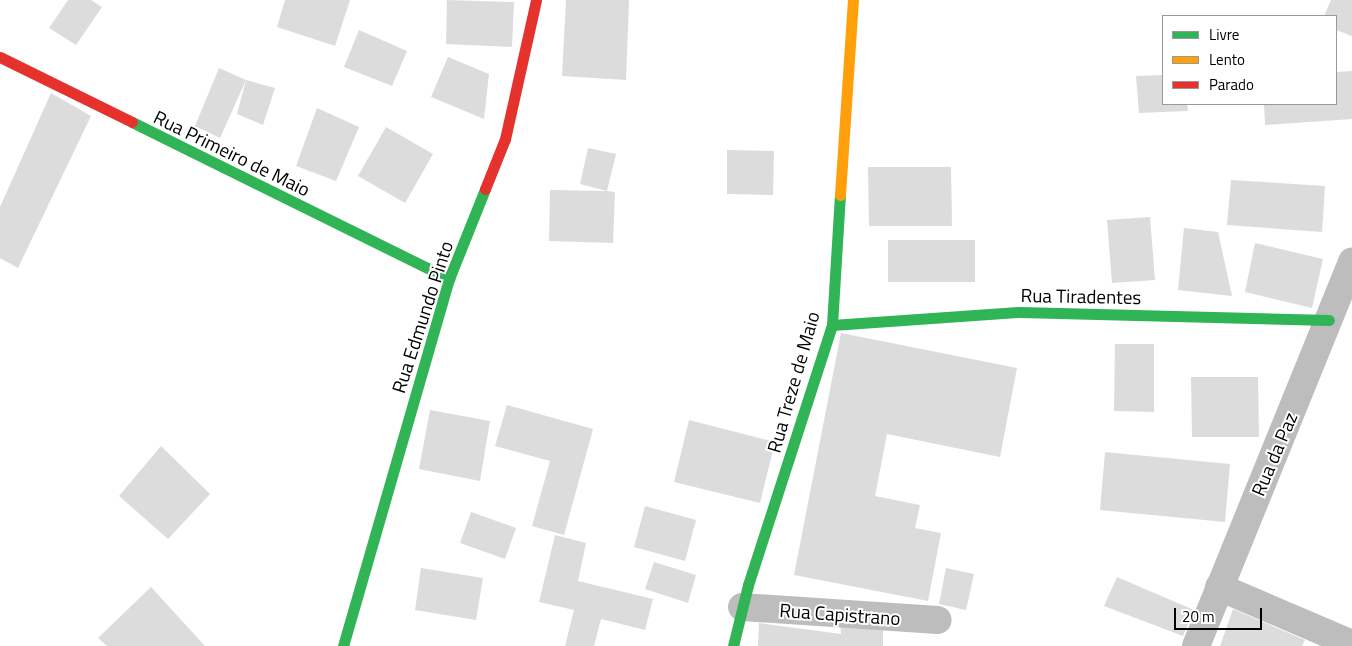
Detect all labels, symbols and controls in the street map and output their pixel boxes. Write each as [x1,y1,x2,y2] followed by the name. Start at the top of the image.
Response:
[1162,15,1337,105] legend
[1209,23,1239,46] text: Livre
[1209,48,1245,71] text: Lento
[1209,73,1254,96] text: Parado
[150,105,314,201] street label: Rua Primeiro de Maio
[387,238,457,396] street label: Rua Edmundo Pinto
[1021,284,1141,308] street label: Rua Tiradentes
[762,309,824,455] street label: Rua Treze de Maio
[1246,409,1302,499] street label: Rua da Paz
[779,598,901,630] street label: Rua Capistrano
[1177,598,1264,630] scale bar
[1182,605,1215,628] text: 20 m

